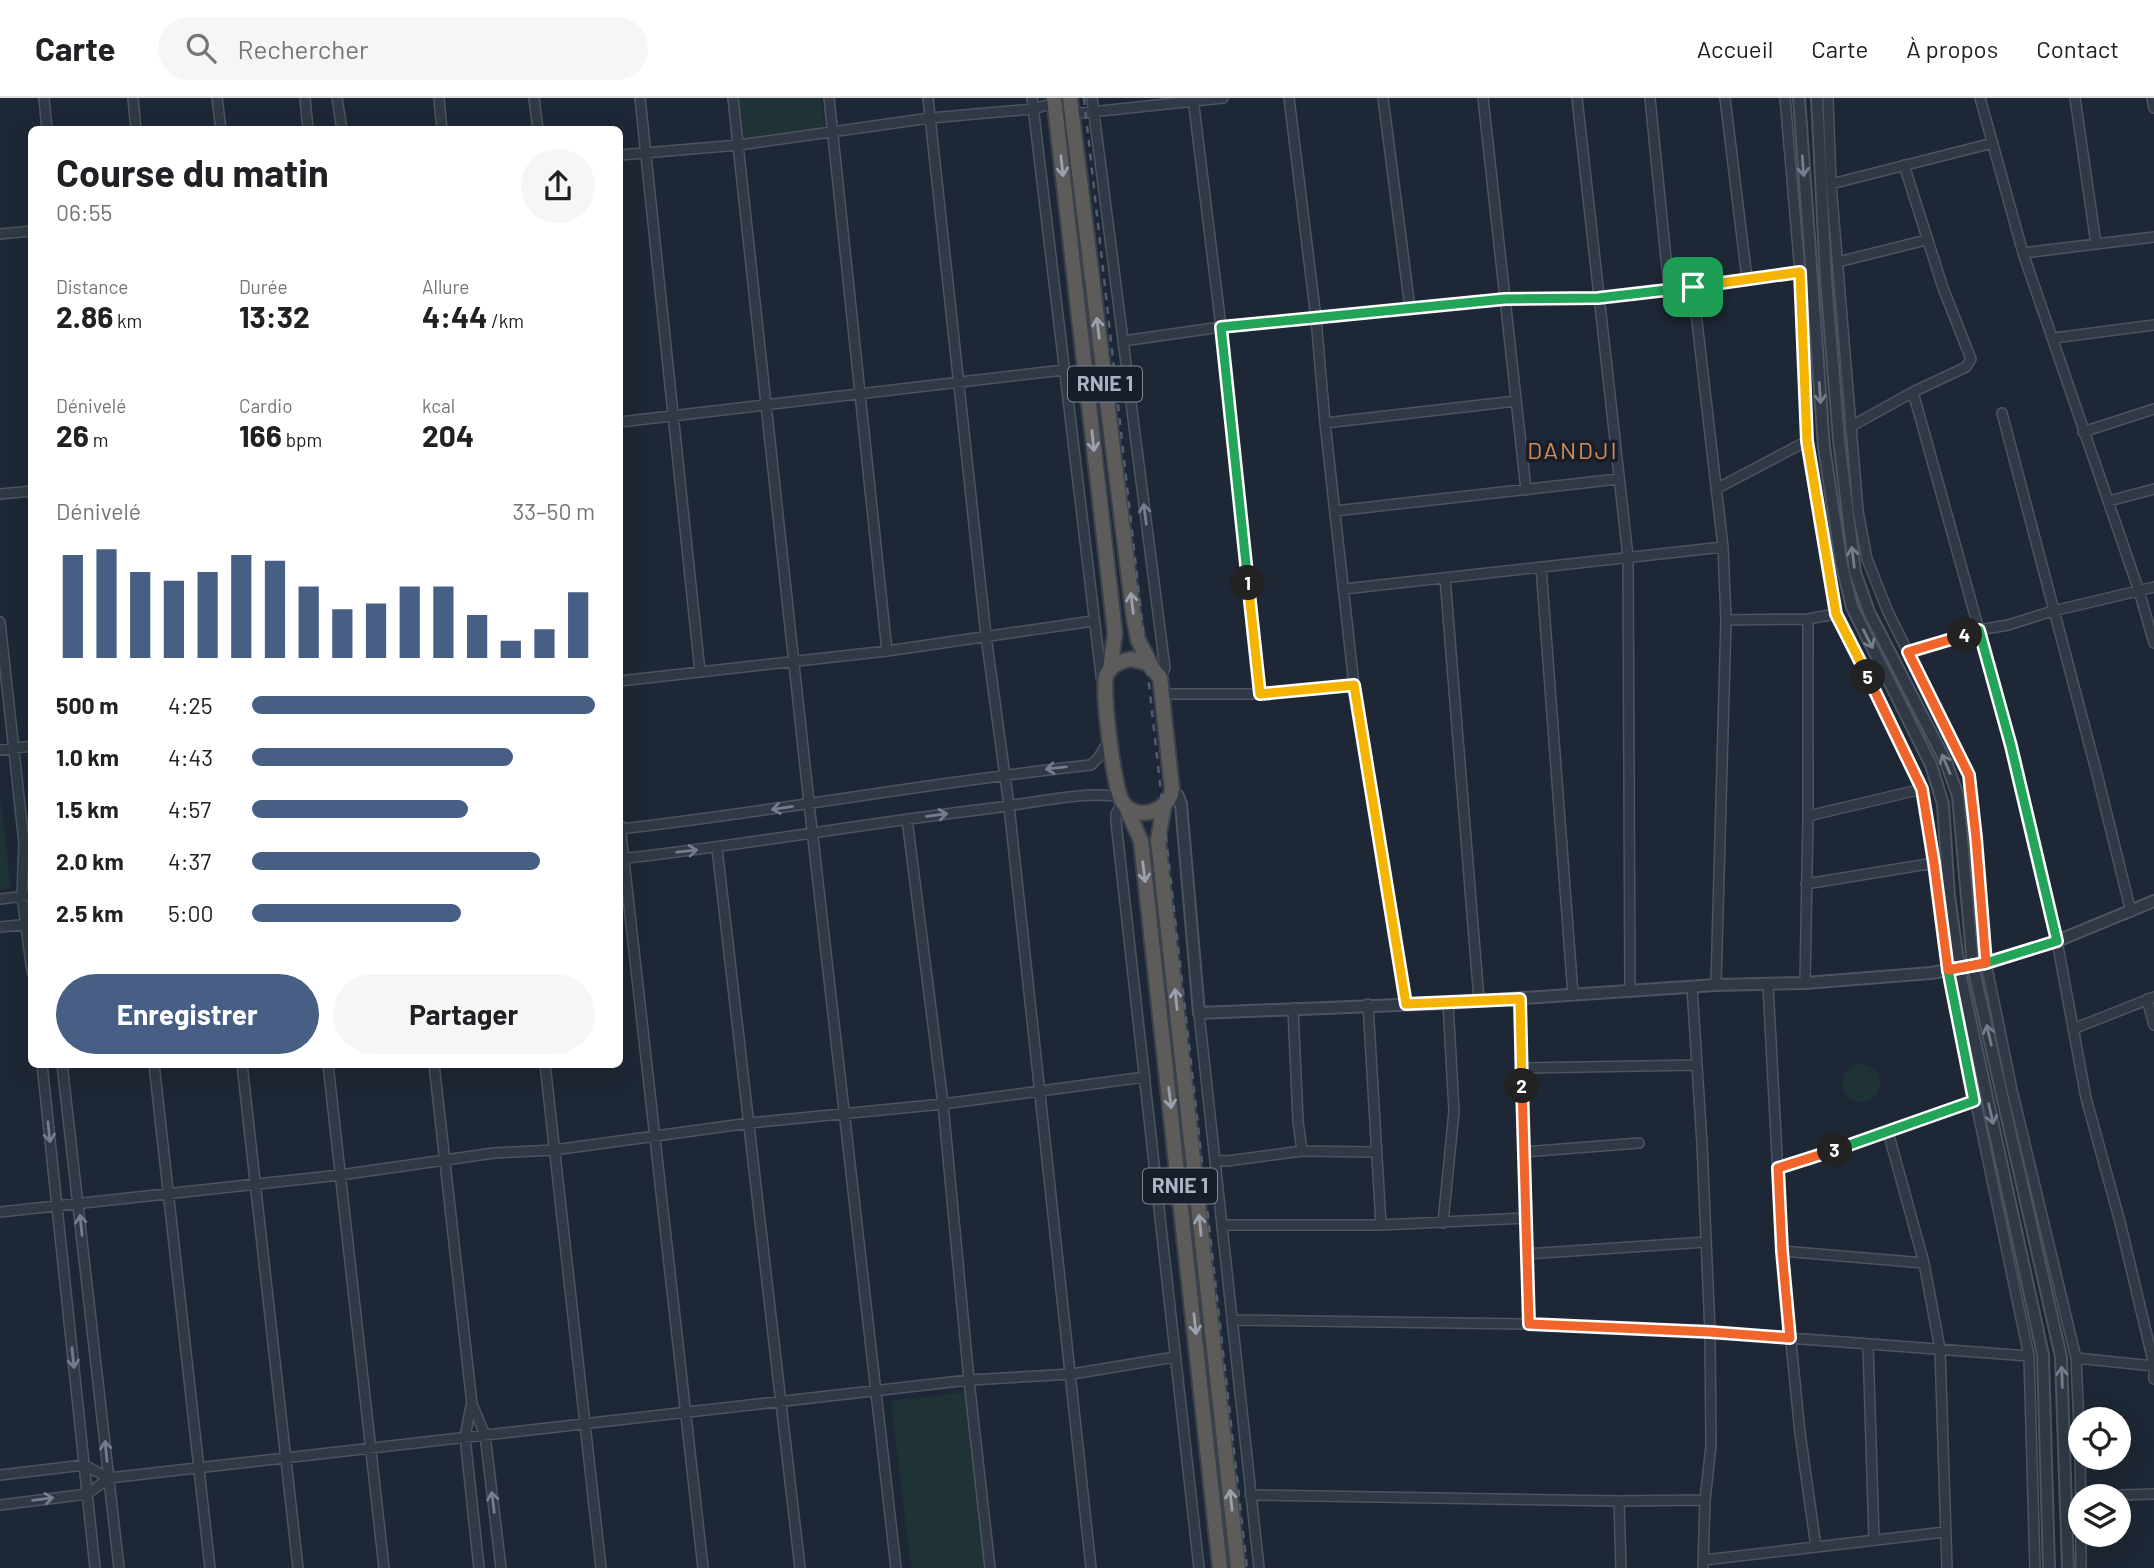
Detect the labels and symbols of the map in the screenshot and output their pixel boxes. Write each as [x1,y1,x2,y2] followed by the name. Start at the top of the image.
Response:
[1056,154,1069,177] one-way arrow
[1797,154,1810,177] one-way arrow
[1663,257,1723,317] pin
[1092,318,1105,340] one-way arrow
[1068,366,1142,402] road number: RNIE 1
[1814,381,1827,404] one-way arrow
[1086,429,1099,451] one-way arrow
[1527,435,1619,464] district label: DANDJI
[1139,503,1152,526] one-way arrow
[1846,546,1859,569] one-way arrow
[1230,566,1266,601] pin: 1
[1125,592,1138,615] one-way arrow
[1948,618,1982,652] pin: 4
[1861,628,1875,648] one-way arrow
[1850,660,1885,694] pin: 5
[1939,753,1952,775] one-way arrow
[1045,762,1068,775] one-way arrow
[771,802,794,815] one-way arrow
[925,808,947,821] one-way arrow
[676,845,698,858] one-way arrow
[1138,860,1151,882] one-way arrow
[1169,988,1182,1011] one-way arrow
[1982,1024,1995,1047] one-way arrow
[1504,1068,1540,1104] pin: 2
[1164,1086,1177,1108] one-way arrow
[1984,1102,1998,1125] one-way arrow
[43,1120,56,1143] one-way arrow
[1818,1132,1853,1168] pin: 3
[1143,1168,1217,1204] road number: RNIE 1
[74,1215,87,1237] one-way arrow
[1194,1215,1207,1237] one-way arrow
[1188,1312,1201,1335] one-way arrow
[67,1346,80,1369] one-way arrow
[2055,1366,2069,1389] one-way arrow
[99,1441,112,1463] one-way arrow
[1224,1489,1237,1512] one-way arrow
[486,1491,499,1513] one-way arrow
[32,1493,54,1506] one-way arrow

